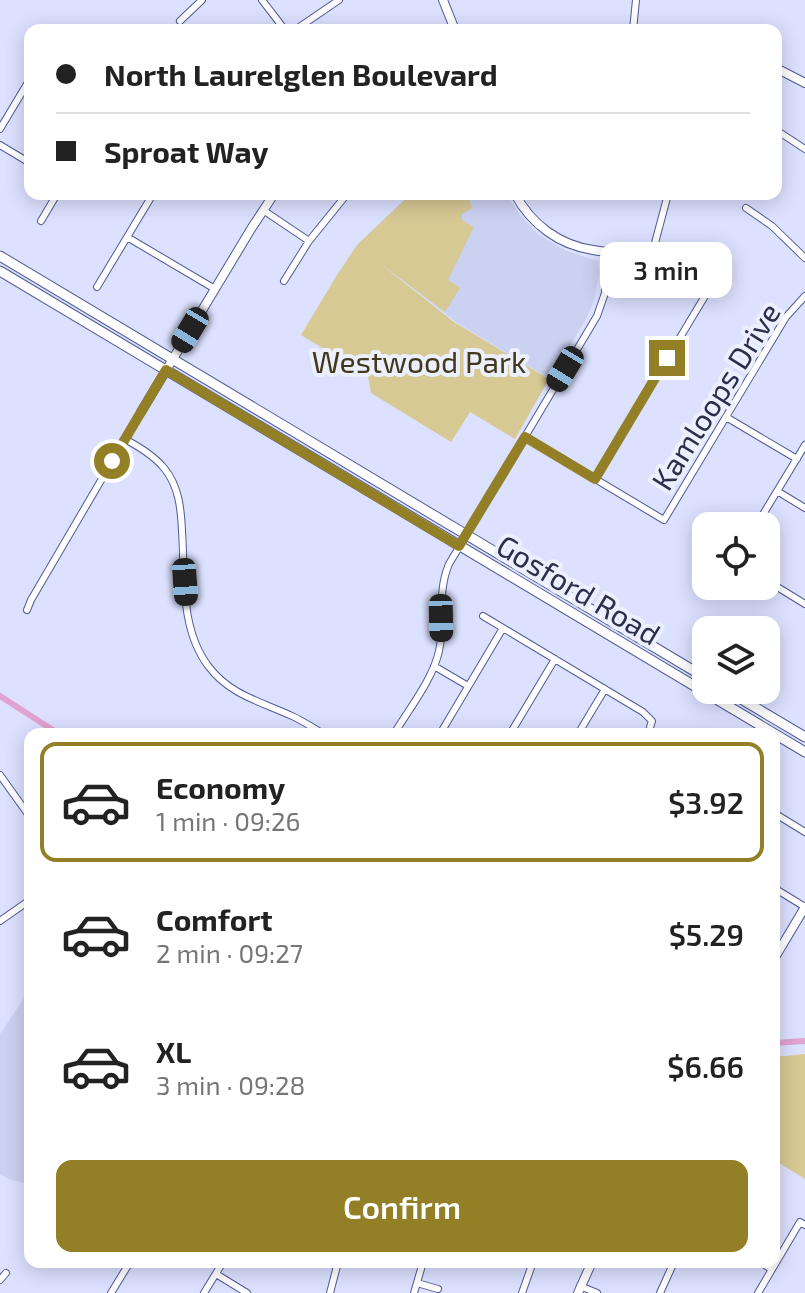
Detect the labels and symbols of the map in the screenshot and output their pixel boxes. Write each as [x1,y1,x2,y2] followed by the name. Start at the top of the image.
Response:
[601,242,733,298] callout: 3 min
[643,296,787,496] street label: Kamloops Drive
[167,303,213,357] car
[649,340,685,376] route end
[542,342,588,396] car
[312,343,526,379] park label: Westwood Park
[94,443,130,479] route start
[491,526,667,652] street label: Gosford Road
[171,557,199,607] car
[429,594,453,642] car

